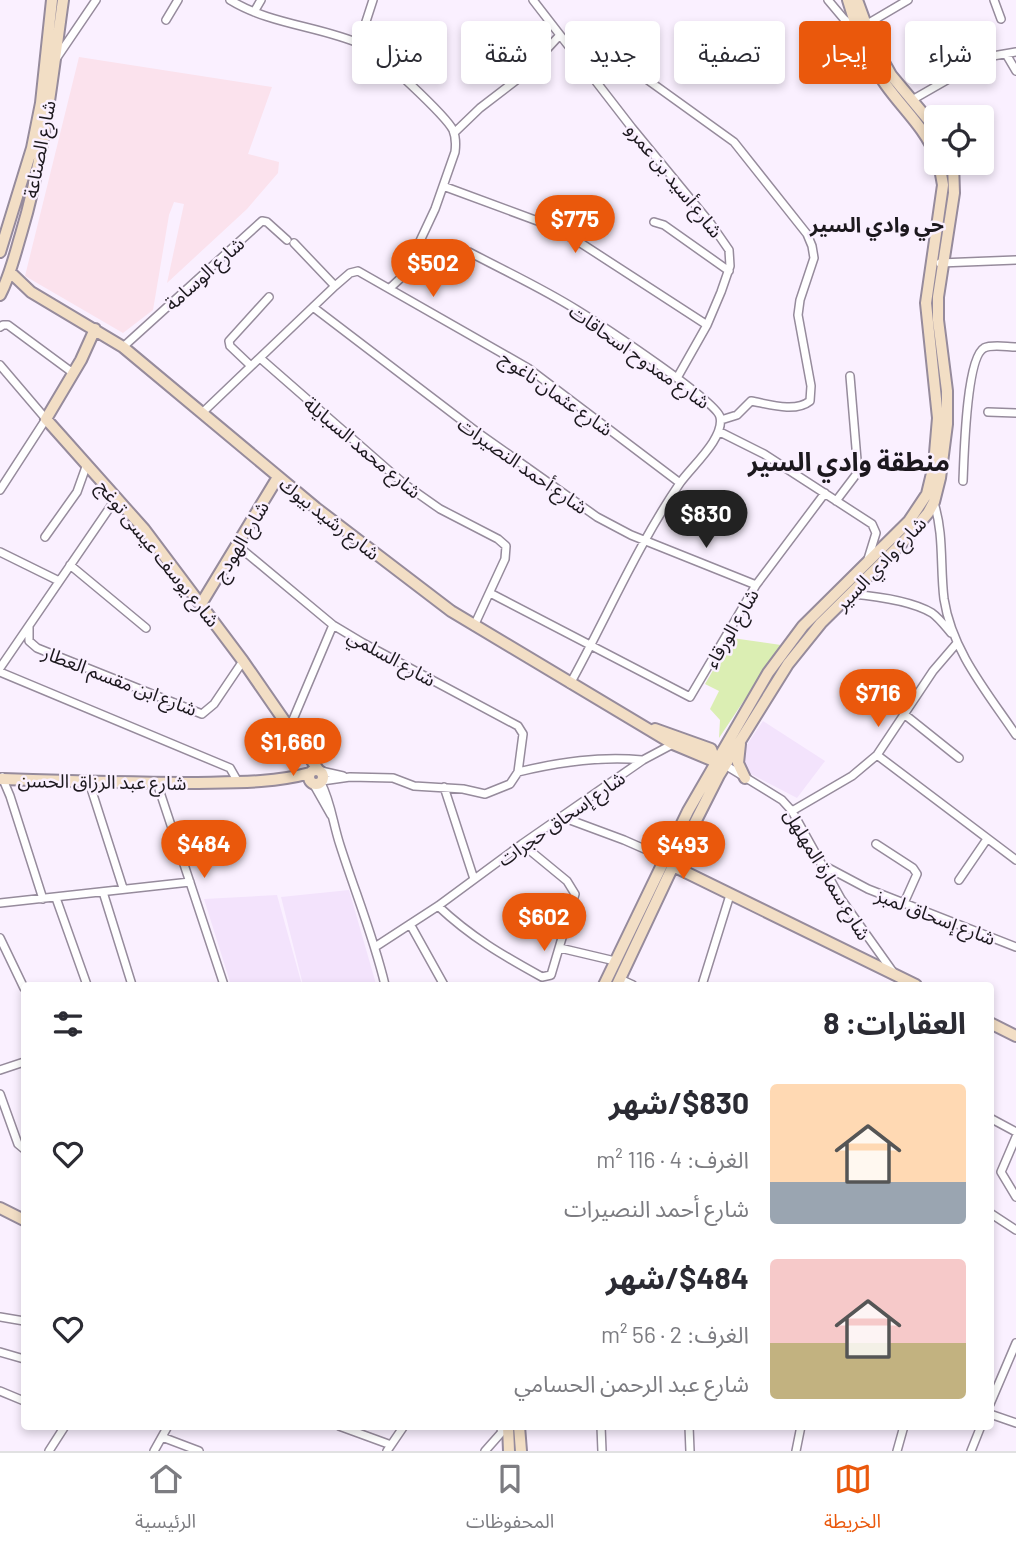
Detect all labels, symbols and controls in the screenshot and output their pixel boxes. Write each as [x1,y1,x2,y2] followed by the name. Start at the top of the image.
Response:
[352,21,447,84] chip: منزل
[461,21,551,84] chip: شقة
[565,21,660,84] chip: جديد
[674,21,785,84] chip: تصفية
[799,21,891,84] chip: إيجار
[905,21,996,84] chip: شراء
[18,98,63,200] street label: شارع الصناعة
[924,105,994,175] map controls
[924,105,994,175] button: locate
[620,118,728,244] street label: شارع أسيد بن عمرو
[534,196,616,255] pin: $775
[551,204,599,232] text: $775
[809,211,944,241] district label: حي وادي السير
[160,231,250,317] street label: شارع الوسامة
[392,240,474,299] pin: $502
[407,248,459,276] text: $502
[564,299,715,416] street label: شارع ممدوح اسحاقات
[495,346,618,443] street label: شارع عثمان ناغوج
[298,391,426,505] street label: شارع محمد السبايلة
[452,412,592,521] street label: شارع أحمد النصيرات
[747,445,950,483] district label: منطقة وادي السير
[273,472,385,567] street label: شارع رشيد بيوك
[90,475,225,634] street label: شارع يوسف عيسى توغج
[665,490,747,550] pin: $830
[207,496,276,587] street label: شارع الهودج
[680,499,732,527] text: $830
[829,511,934,618] street label: شارع وادي السير
[699,584,765,673] street label: شارع الورقاء
[342,623,440,694] street label: شارع السلمي
[37,640,200,724] street label: شارع ابن مقسم العطار
[837,670,919,729] pin: $716
[855,678,901,706] text: $716
[236,718,350,778] pin: $1,660
[260,727,326,755] text: $1,660
[493,766,631,873] street label: شارع إسحاق حجرات
[17,768,187,797] street label: شارع عبد الرزاق الحسن
[777,804,876,945] street label: شارع سمارة المهلهل
[163,820,245,880] pin: $484
[642,822,724,881] pin: $493
[177,829,231,857] text: $484
[657,830,709,858] text: $493
[871,882,999,952] street label: شارع إسحاق لمبز
[503,894,585,953] pin: $602
[518,902,570,930] text: $602
[823,1004,966,1040] text: العقارات: 8
[49,1005,87,1043] icon: filters
[609,1084,749,1120] text: $830/شهر
[826,1112,910,1196] icon: home
[49,1135,87,1173] icon: heart
[596,1145,749,1173] text: الغرف: 4 · 116 m²
[564,1194,749,1222] text: شارع أحمد النصيرات
[606,1259,749,1295] text: $484/شهر
[826,1287,910,1371] icon: home
[49,1310,87,1348] icon: heart
[601,1320,749,1348] text: الغرف: 2 · 56 m²
[514,1369,749,1397] text: شارع عبد الرحمن الحسامي
[135,1460,196,1542] tab: الرئيسية
[466,1460,554,1542] tab: المحفوظات
[824,1460,881,1542] tab: الخريطة

